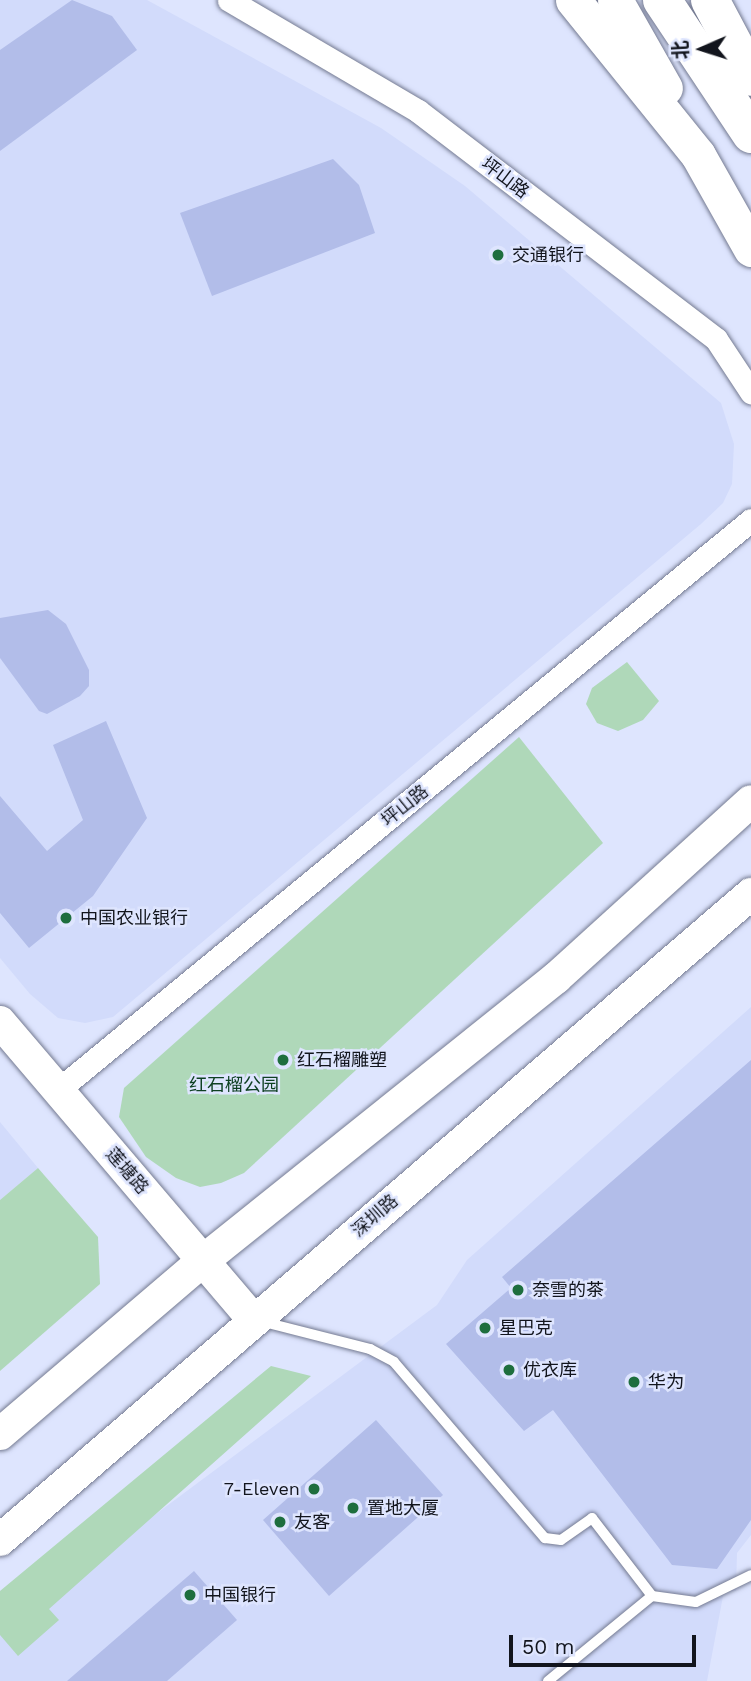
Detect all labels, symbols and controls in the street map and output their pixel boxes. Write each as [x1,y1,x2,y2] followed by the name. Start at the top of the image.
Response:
[667,14,737,84] north arrow
[669,40,693,60] text: 北
[477,153,533,203] street label: 坪山路
[512,244,584,266] place label: 交通银行
[490,247,506,263] marker: 交通银行
[377,781,433,831] street label: 坪山路
[80,907,188,929] place label: 中国农业银行
[58,910,74,926] marker: 中国农业银行
[297,1049,387,1071] place label: 红石榴雕塑
[275,1052,291,1068] marker: 红石榴雕塑
[189,1074,279,1096] park label: 红石榴公园
[101,1144,153,1198] street label: 莲塘路
[348,1190,402,1242] street label: 深圳路
[532,1279,604,1301] place label: 奈雪的茶
[510,1282,526,1298] marker: 奈雪的茶
[499,1317,553,1339] place label: 星巴克
[477,1320,493,1336] marker: 星巴克
[523,1359,577,1381] place label: 优衣库
[501,1362,517,1378] marker: 优衣库
[648,1371,684,1393] place label: 华为
[626,1374,642,1390] marker: 华为
[224,1478,300,1500] place label: 7-Eleven
[306,1481,322,1497] marker: 7-Eleven
[367,1497,439,1519] place label: 置地大厦
[345,1500,361,1516] marker: 置地大厦
[294,1511,330,1533] place label: 友客
[272,1514,288,1530] marker: 友客
[204,1584,276,1606] place label: 中国银行
[182,1587,198,1603] marker: 中国银行
[513,1622,700,1666] scale bar
[522,1634,574,1659] text: 50 m

